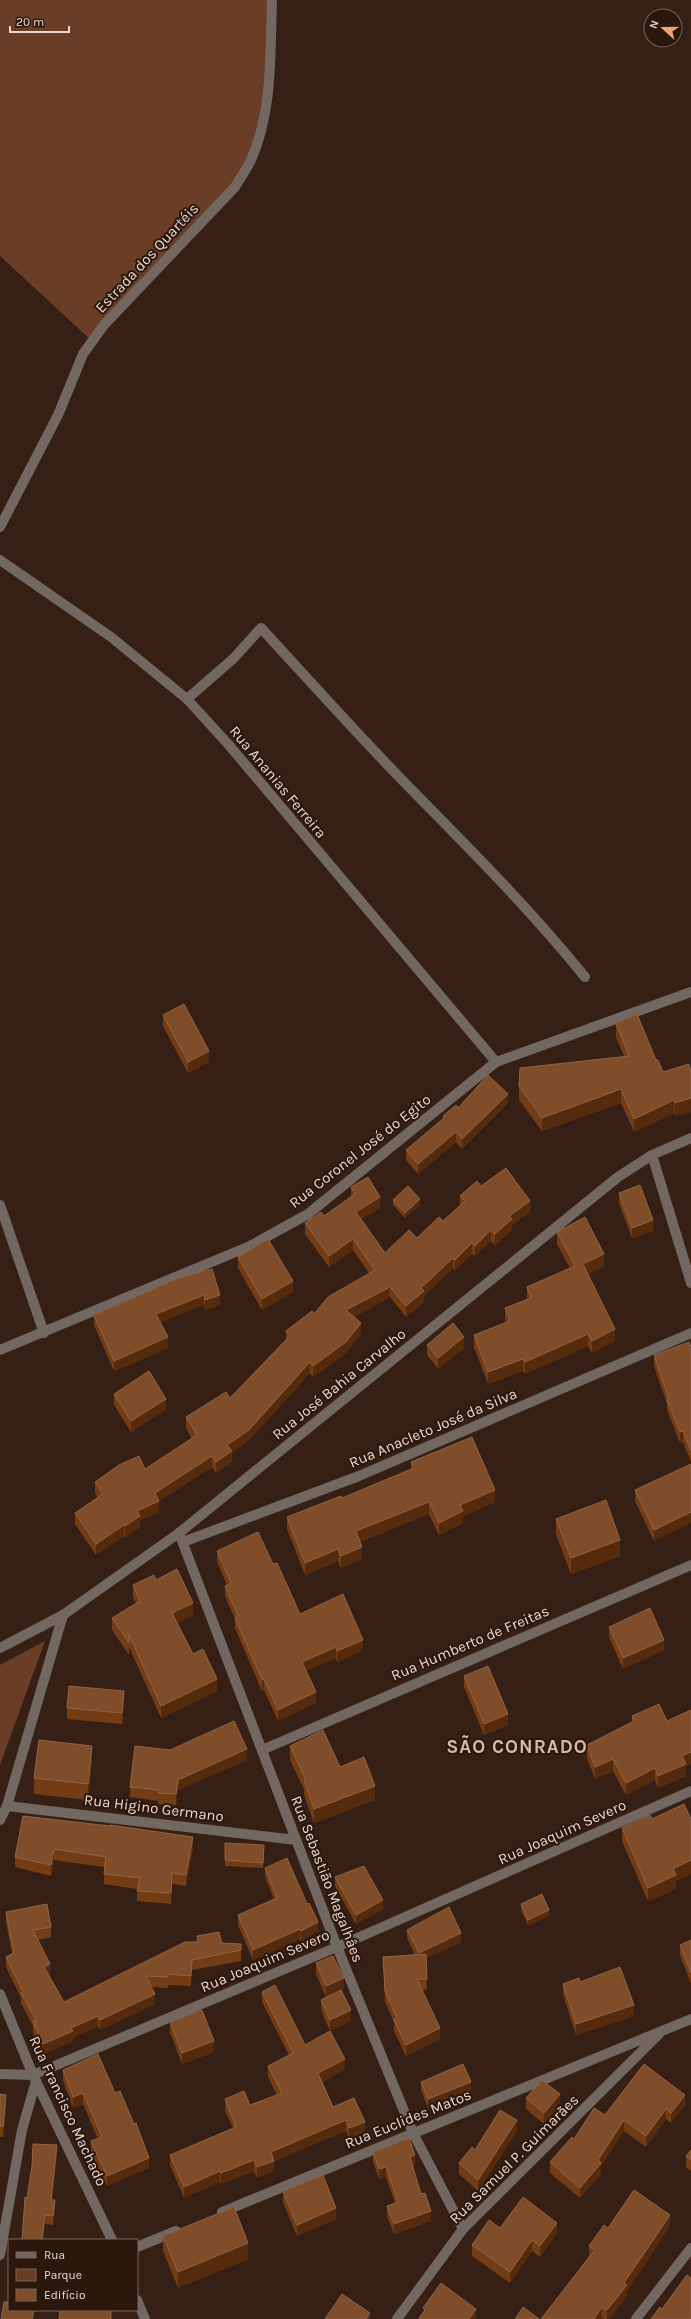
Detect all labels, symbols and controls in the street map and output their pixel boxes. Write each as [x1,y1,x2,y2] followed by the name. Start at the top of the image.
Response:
[10,8,69,34] scale bar
[643,8,683,48] north arrow
[16,15,44,29] text: 20 m
[647,19,662,31] text: N
[92,200,202,316] street label: Estrada dos Quartéis
[226,722,330,842] street label: Rua Ananias Ferreira
[286,1090,434,1212] street label: Rua Coronel José do Egito
[269,1325,409,1443] street label: Rua José Bahia Carvalho
[346,1384,520,1472] street label: Rua Anacleto José da Silva
[388,1601,552,1685] street label: Rua Humberto de Freitas
[446,1735,588,1758] district label: SÃO CONRADO
[83,1790,225,1826] street label: Rua Higino Germano
[287,1793,367,1965] street label: Rua Sebastião Magalhâes
[495,1796,629,1868] street label: Rua Joaquim Severo
[198,1926,332,1996] street label: Rua Joaquim Severo
[25,2033,111,2189] street label: Rua Francisco Machado
[342,2085,474,2153] street label: Rua Euclides Matos
[446,2091,582,2227] street label: Rua Samuel P. Guimarães
[8,2239,138,2311] legend
[44,2248,65,2262] text: Rua
[44,2268,82,2282] text: Parque
[44,2288,85,2302] text: Edifício

